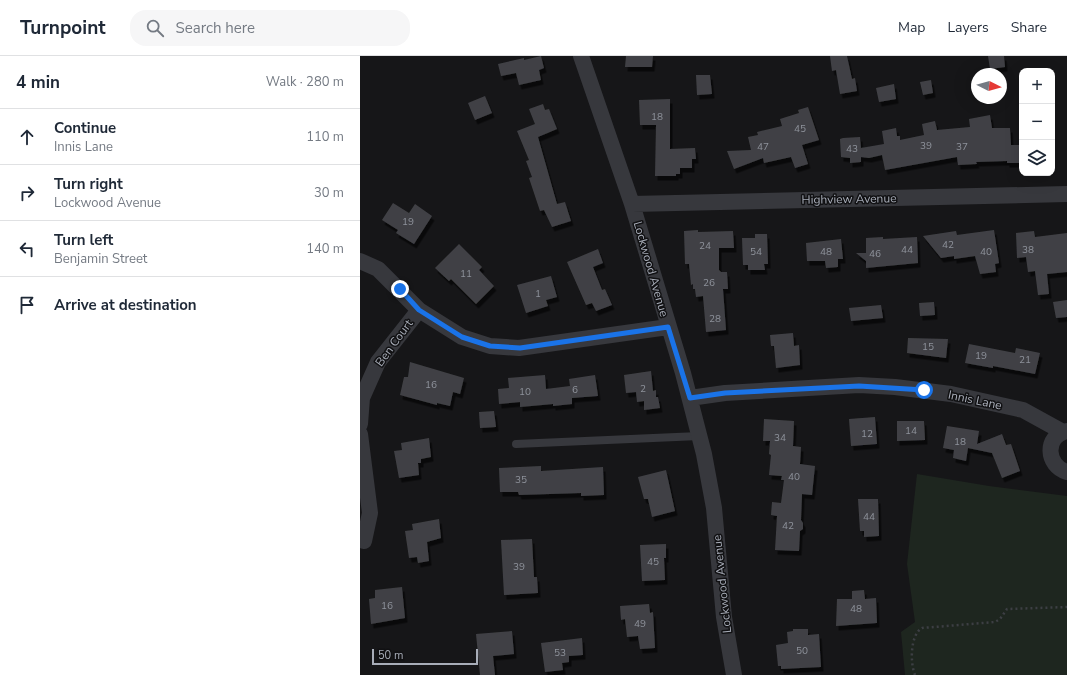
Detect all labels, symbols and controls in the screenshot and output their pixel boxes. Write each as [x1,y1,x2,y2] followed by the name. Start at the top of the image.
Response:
[130,10,410,46] search box
[20,15,106,41] text: Turnpoint
[144,17,166,39] icon: search
[176,18,255,38] text: Search here
[898,18,925,37] text: Map
[947,18,989,37] text: Layers
[1011,18,1047,37] text: Share
[971,68,1007,104] north arrow
[1019,68,1055,176] map controls
[1019,68,1055,104] button: +
[16,71,60,94] text: 4 min
[266,73,344,91] text: Walk · 280 m
[1019,104,1055,140] button: −
[651,110,663,124] house number: 18
[54,118,116,138] text: Continue
[794,122,806,136] house number: 45
[16,126,38,148] icon: ahead
[306,128,344,146] text: 110 m
[54,138,113,156] text: Innis Lane
[920,139,932,153] house number: 39
[757,140,769,154] house number: 47
[956,140,968,154] house number: 37
[1019,140,1055,176] button: layers
[846,142,858,156] house number: 43
[54,174,123,194] text: Turn right
[16,182,38,204] icon: right
[314,184,344,202] text: 30 m
[801,190,897,208] street label: Highview Avenue
[54,194,161,212] text: Lockwood Avenue
[402,215,414,229] house number: 19
[630,219,672,319] street label: Lockwood Avenue
[54,230,113,250] text: Turn left
[16,238,38,260] icon: left
[942,238,954,252] house number: 42
[699,239,711,253] house number: 24
[306,240,344,258] text: 140 m
[901,243,913,257] house number: 44
[1022,243,1034,257] house number: 38
[750,245,762,259] house number: 54
[820,245,832,259] house number: 48
[980,245,992,259] house number: 40
[869,247,881,261] house number: 46
[54,250,147,268] text: Benjamin Street
[460,267,472,281] house number: 11
[703,276,715,290] house number: 26
[391,280,409,298] route end
[535,287,541,301] house number: 1
[16,294,38,316] icon: arrive
[54,295,197,315] text: Arrive at destination
[709,312,721,326] house number: 28
[372,316,417,370] street label: Ben Court
[922,340,934,354] house number: 15
[975,349,987,363] house number: 19
[1019,353,1031,367] house number: 21
[425,378,437,392] house number: 16
[915,381,933,399] route start
[640,382,646,396] house number: 2
[572,383,578,397] house number: 6
[519,385,531,399] house number: 10
[947,387,1003,413] street label: Innis Lane
[905,424,917,438] house number: 14
[861,427,873,441] house number: 12
[774,431,786,445] house number: 34
[954,435,966,449] house number: 18
[788,470,800,484] house number: 40
[515,473,527,487] house number: 35
[863,510,875,524] house number: 44
[782,519,794,533] house number: 42
[709,534,735,634] street label: Lockwood Avenue
[647,555,659,569] house number: 45
[513,560,525,574] house number: 39
[381,599,393,613] house number: 16
[850,602,862,616] house number: 48
[634,617,646,631] house number: 49
[796,644,808,658] house number: 50
[554,646,566,660] house number: 53
[372,647,478,666] scale bar
[378,648,403,663] text: 50 m

